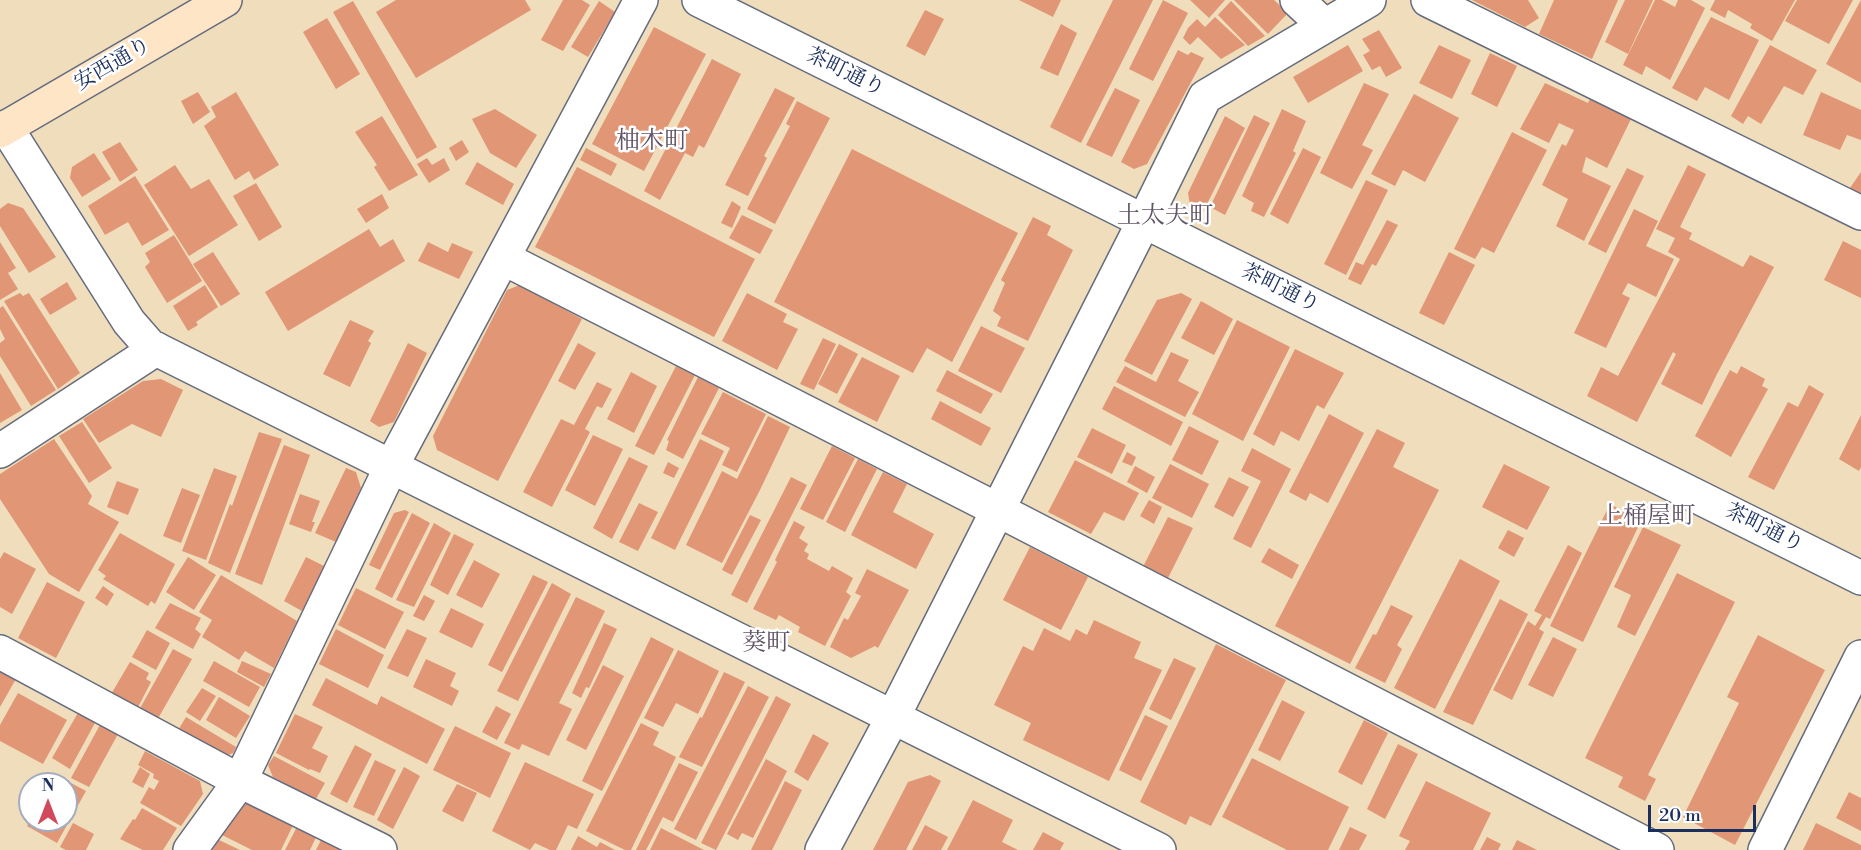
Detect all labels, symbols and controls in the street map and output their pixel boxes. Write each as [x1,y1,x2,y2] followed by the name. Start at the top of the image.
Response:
[70,33,156,97] street label: 安西通り
[802,43,888,103] street label: 茶町通り
[616,128,688,156] district label: 柚木町
[1117,203,1213,231] district label: 土太夫町
[1237,259,1323,319] street label: 茶町通り
[1721,499,1807,559] street label: 茶町通り
[1599,503,1695,531] district label: 上桶屋町
[742,630,790,658] district label: 葵町
[18,772,78,832] north arrow
[42,776,54,796] text: N
[1651,793,1759,831] scale bar
[1659,804,1701,827] text: 20 m

